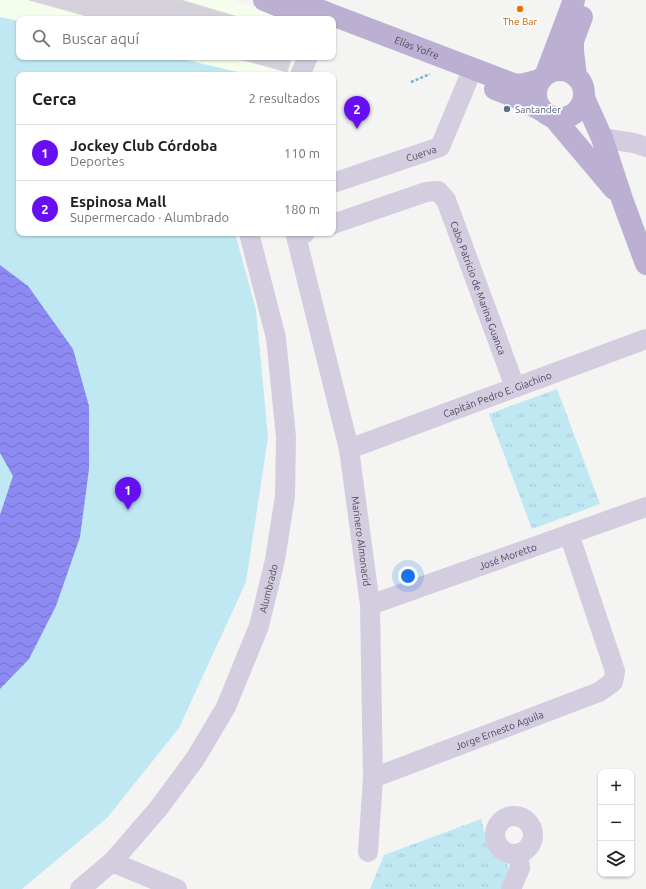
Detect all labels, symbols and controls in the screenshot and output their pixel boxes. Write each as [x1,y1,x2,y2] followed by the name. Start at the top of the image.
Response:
[515,4,525,14] marker: The Bar
[16,16,336,60] search box
[503,16,537,27] place label: The Bar
[30,27,52,49] icon: search
[62,30,139,47] text: Buscar aquí
[393,34,441,61] street label: Elías Yofre
[32,89,77,108] text: Cerca
[249,91,320,105] text: 2 resultados
[344,96,370,129] pin: 2
[502,104,512,114] marker: Santander
[515,104,561,115] place label: Santander
[70,137,217,154] text: Jockey Club Córdoba
[405,144,438,164] street label: Cuerva
[41,146,49,160] text: 1
[284,146,320,160] text: 110 m
[70,154,124,168] text: Deportes
[70,193,166,210] text: Espinosa Mall
[41,202,49,216] text: 2
[284,202,320,216] text: 180 m
[70,210,229,224] text: Supermercado · Alumbrado
[448,220,508,356] street label: Cabo Patricio de Marina Guanca
[442,369,553,420] street label: Capitán Pedro E. Giachino
[115,477,141,510] pin: 1
[349,496,372,587] street label: Marinero Almonacid
[477,541,538,572] street label: José Moretto
[257,563,280,614] street label: Alumbrado
[398,566,418,586] your location
[454,709,545,752] street label: Jorge Ernesto Aguila
[598,769,634,877] map controls
[598,769,634,805] button: +
[598,805,634,841] button: −
[598,841,634,877] button: layers

